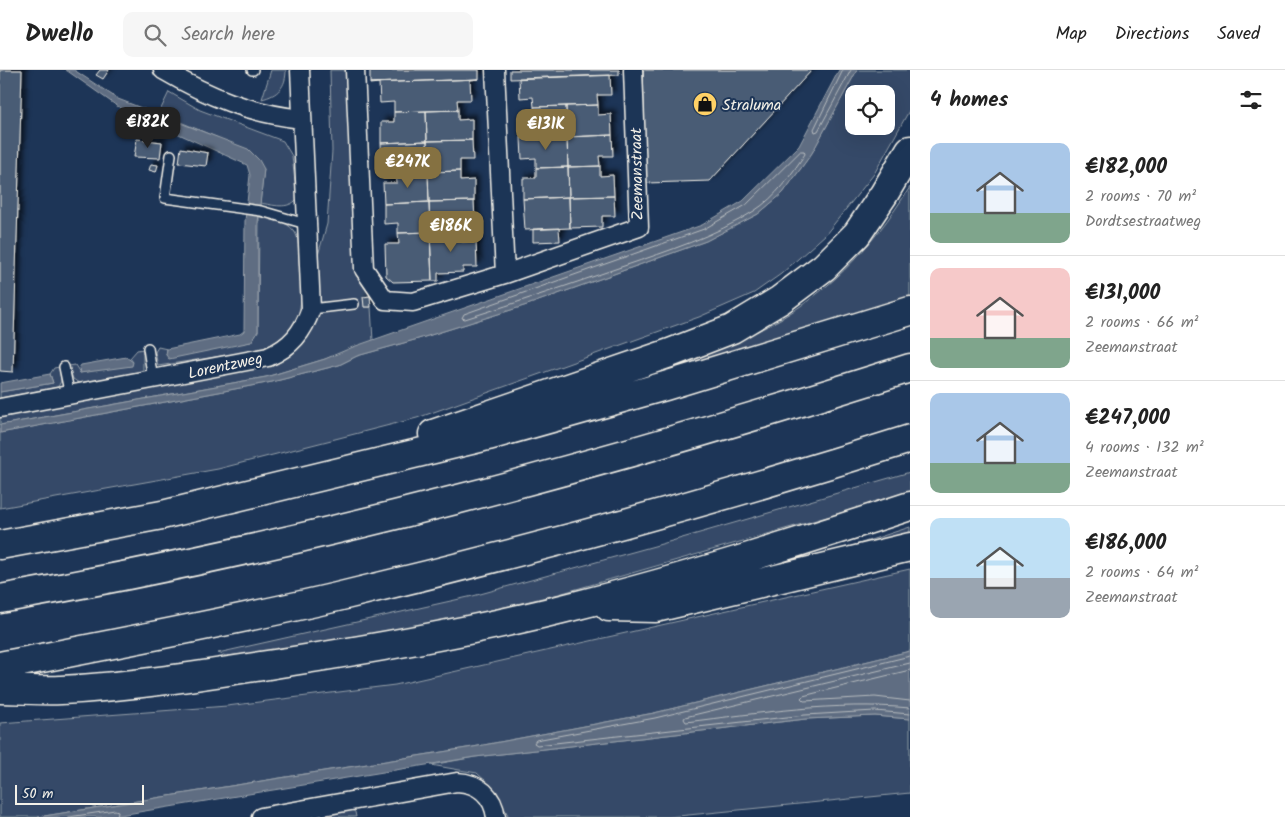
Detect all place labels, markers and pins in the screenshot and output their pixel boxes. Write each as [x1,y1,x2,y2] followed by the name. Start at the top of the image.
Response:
[692,91,718,117] shop icon: Straluma
[722,93,781,118] place label: Straluma
[113,106,183,149] pin: €182K
[511,108,581,151] pin: €131K
[373,146,443,189] pin: €247K
[416,210,486,253] pin: €186K

